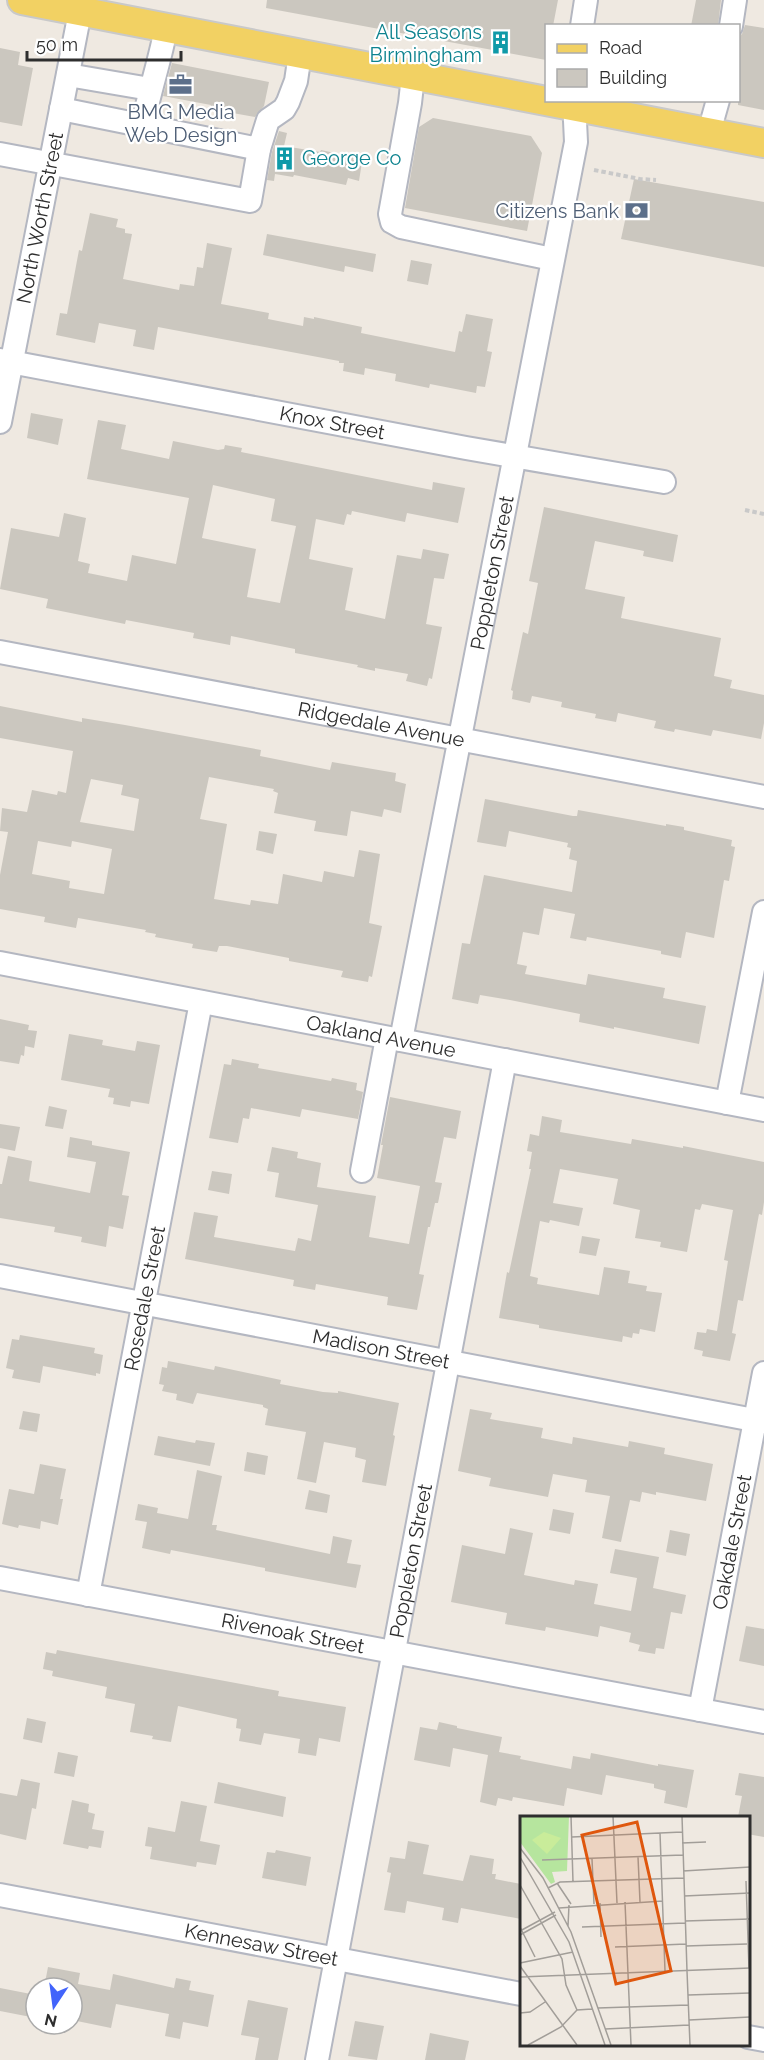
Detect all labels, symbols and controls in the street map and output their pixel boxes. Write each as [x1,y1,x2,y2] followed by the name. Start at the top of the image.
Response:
[370,20,482,67] place label: All Seasons Birmingham
[27,24,182,62] scale bar
[545,24,740,102] legend
[487,30,513,56] building icon: All Seasons Birmingham
[36,34,78,55] text: 50 m
[599,37,642,58] text: Road
[599,67,667,88] text: Building
[168,71,194,97] office icon: BMG Media Web Design
[125,100,237,147] place label: BMG Media Web Design
[11,130,68,306] street label: North Worth Street
[271,145,297,171] building icon: George Co
[302,146,402,170] place label: George Co
[624,198,650,224] bank icon: Citizens Bank
[496,199,619,223] place label: Citizens Bank
[277,401,387,444] street label: Knox Street
[465,493,519,652] street label: Poppleton Street
[296,697,467,752] street label: Ridgedale Avenue
[304,1010,458,1062] street label: Oakland Avenue
[119,1223,170,1373] street label: Rosedale Street
[311,1324,452,1374] street label: Madison Street
[707,1472,757,1612] street label: Oakdale Street
[385,1481,437,1640] street label: Poppleton Street
[219,1608,367,1658] street label: Rivenoak Street
[520,1816,749,2045] inset map
[183,1918,340,1971] street label: Kennesaw Street
[24,1976,84,2036] north arrow
[43,2009,59,2031] text: N

